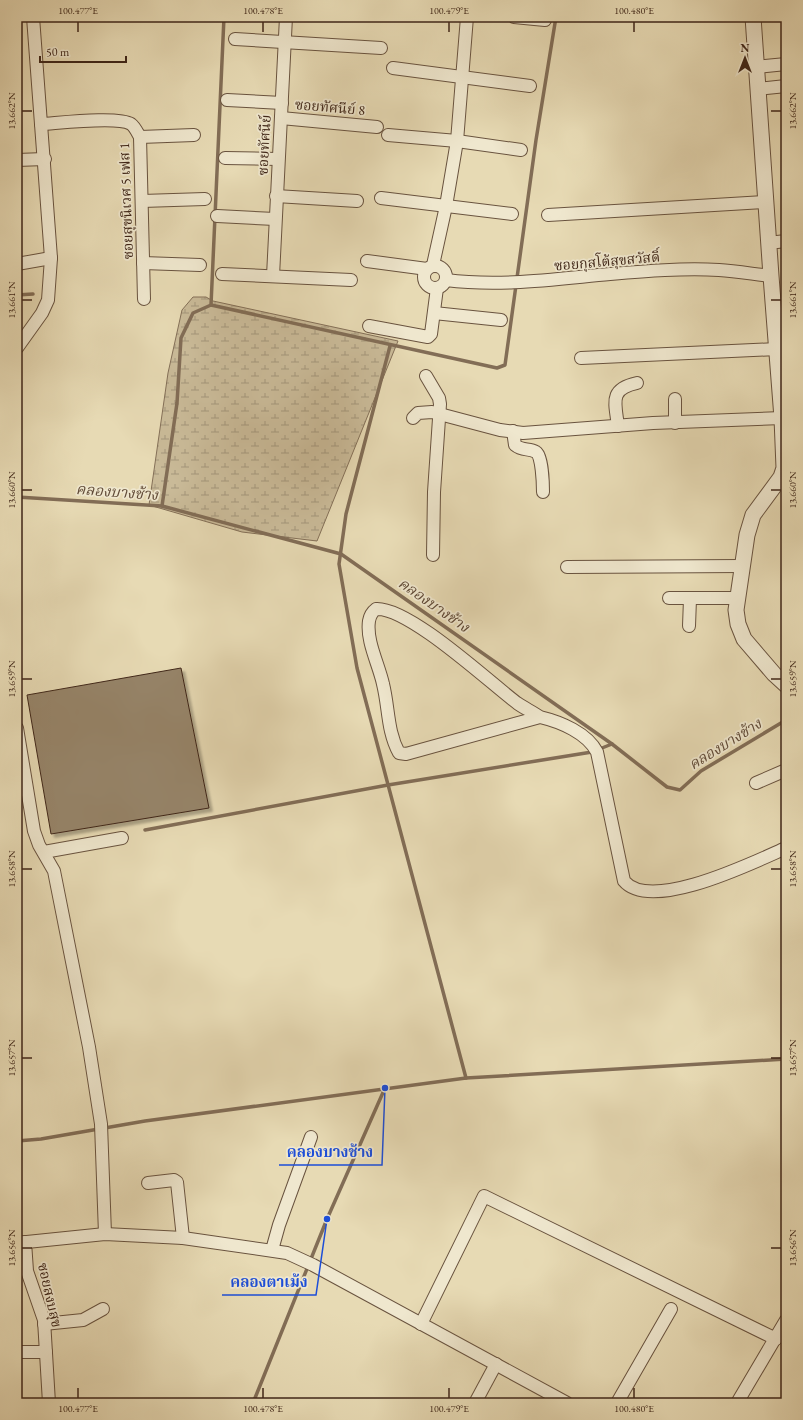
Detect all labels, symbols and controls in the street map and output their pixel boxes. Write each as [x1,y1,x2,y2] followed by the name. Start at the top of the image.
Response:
[58,4,98,17] text: 100.477°E
[243,4,283,17] text: 100.478°E
[429,4,469,17] text: 100.479°E
[614,4,654,17] text: 100.480°E
[40,38,126,64] scale bar
[725,38,765,78] north arrow
[741,41,750,55] text: N
[46,44,70,60] text: 50 m
[5,92,18,130] text: 13.662°N
[786,92,799,130] text: 13.662°N
[294,95,366,119] street label: ซอยทัศนีย์ 8
[253,114,275,176] street label: ซอยทัศนีย์
[115,142,137,260] street label: ซอยสุขนิเวศ 5 เฟส 1
[553,246,662,275] street label: ซอยกุสโต้สุขสวัสดิ์
[5,281,18,319] text: 13.661°N
[786,281,799,319] text: 13.661°N
[5,471,18,509] text: 13.660°N
[786,471,799,509] text: 13.660°N
[75,479,159,504] water label: คลองบางช้าง
[395,573,474,636] water label: คลองบางช้าง
[5,660,18,698] text: 13.659°N
[786,660,799,698] text: 13.659°N
[685,713,765,774] water label: คลองบางช้าง
[5,850,18,888] text: 13.658°N
[786,850,799,888] text: 13.658°N
[5,1039,18,1077] text: 13.657°N
[786,1039,799,1077] text: 13.657°N
[279,1138,382,1165] callout: คลองบางช้าง
[287,1142,373,1161] text: คลองบางช้าง
[5,1229,18,1267] text: 13.656°N
[786,1229,799,1267] text: 13.656°N
[34,1261,66,1329] street label: ซอยสงบสุข
[222,1268,316,1295] callout: คลองตาเม้ง
[230,1272,308,1291] text: คลองตาเม้ง
[58,1402,98,1415] text: 100.477°E
[243,1402,283,1415] text: 100.478°E
[429,1402,469,1415] text: 100.479°E
[614,1402,654,1415] text: 100.480°E

